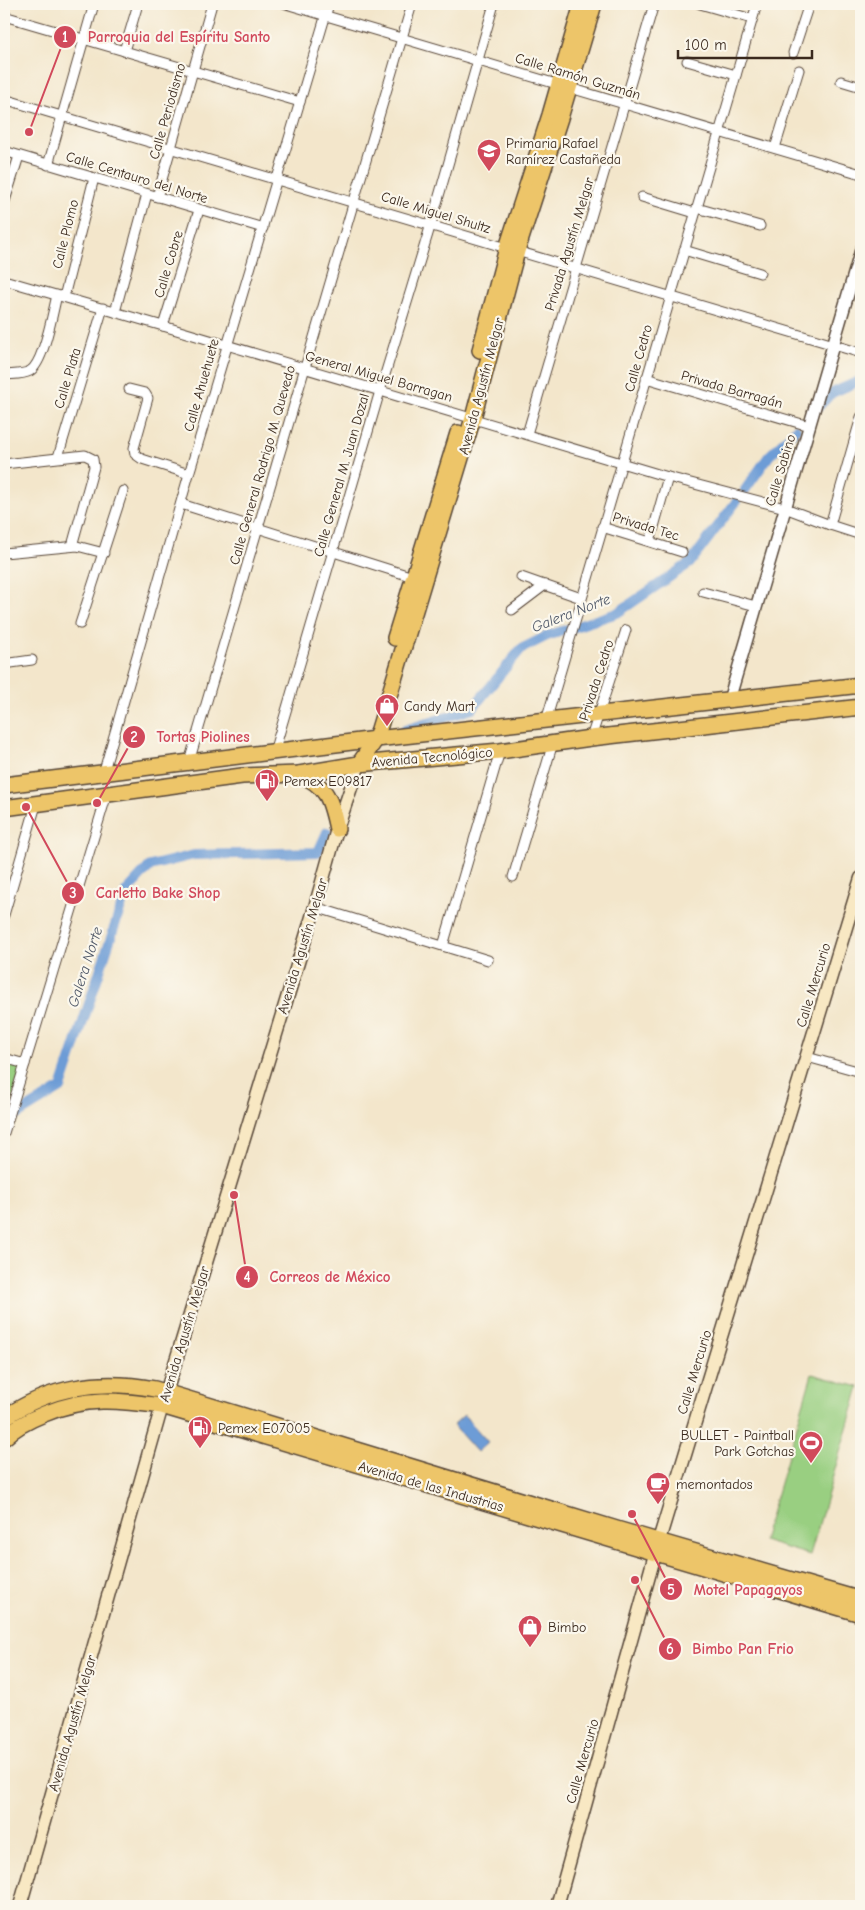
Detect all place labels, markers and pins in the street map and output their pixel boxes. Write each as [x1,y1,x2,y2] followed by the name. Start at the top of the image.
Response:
[53,22,280,52] callout: Parroquia del Espíritu Santo
[506,135,621,168] place label: Primaria Rafael Ramírez Castañeda
[476,138,502,172] school or university icon: Primaria Rafael Ramírez Castañeda
[374,693,400,727] shop icon: Candy Mart
[404,698,475,715] place label: Candy Mart
[121,722,259,752] callout: Tortas Piolines
[254,768,280,802] fuel station icon: Pemex E09817
[284,773,372,790] place label: Pemex E09817
[60,878,230,908] callout: Carletto Bake Shop
[235,1262,401,1292] callout: Correos de México
[187,1415,213,1449] fuel station icon: Pemex E07005
[218,1420,310,1437] place label: Pemex E07005
[681,1427,794,1460] place label: BULLET - Paintball Park Gotchas
[798,1430,824,1464] sports icon: BULLET - Paintball Park Gotchas
[645,1471,671,1505] cafe icon: memontados
[676,1476,753,1493] place label: memontados
[659,1574,812,1604] callout: Motel Papagayos
[517,1614,543,1648] shop icon: Bimbo
[548,1619,586,1636] place label: Bimbo
[657,1634,804,1664] callout: Bimbo Pan Frio

